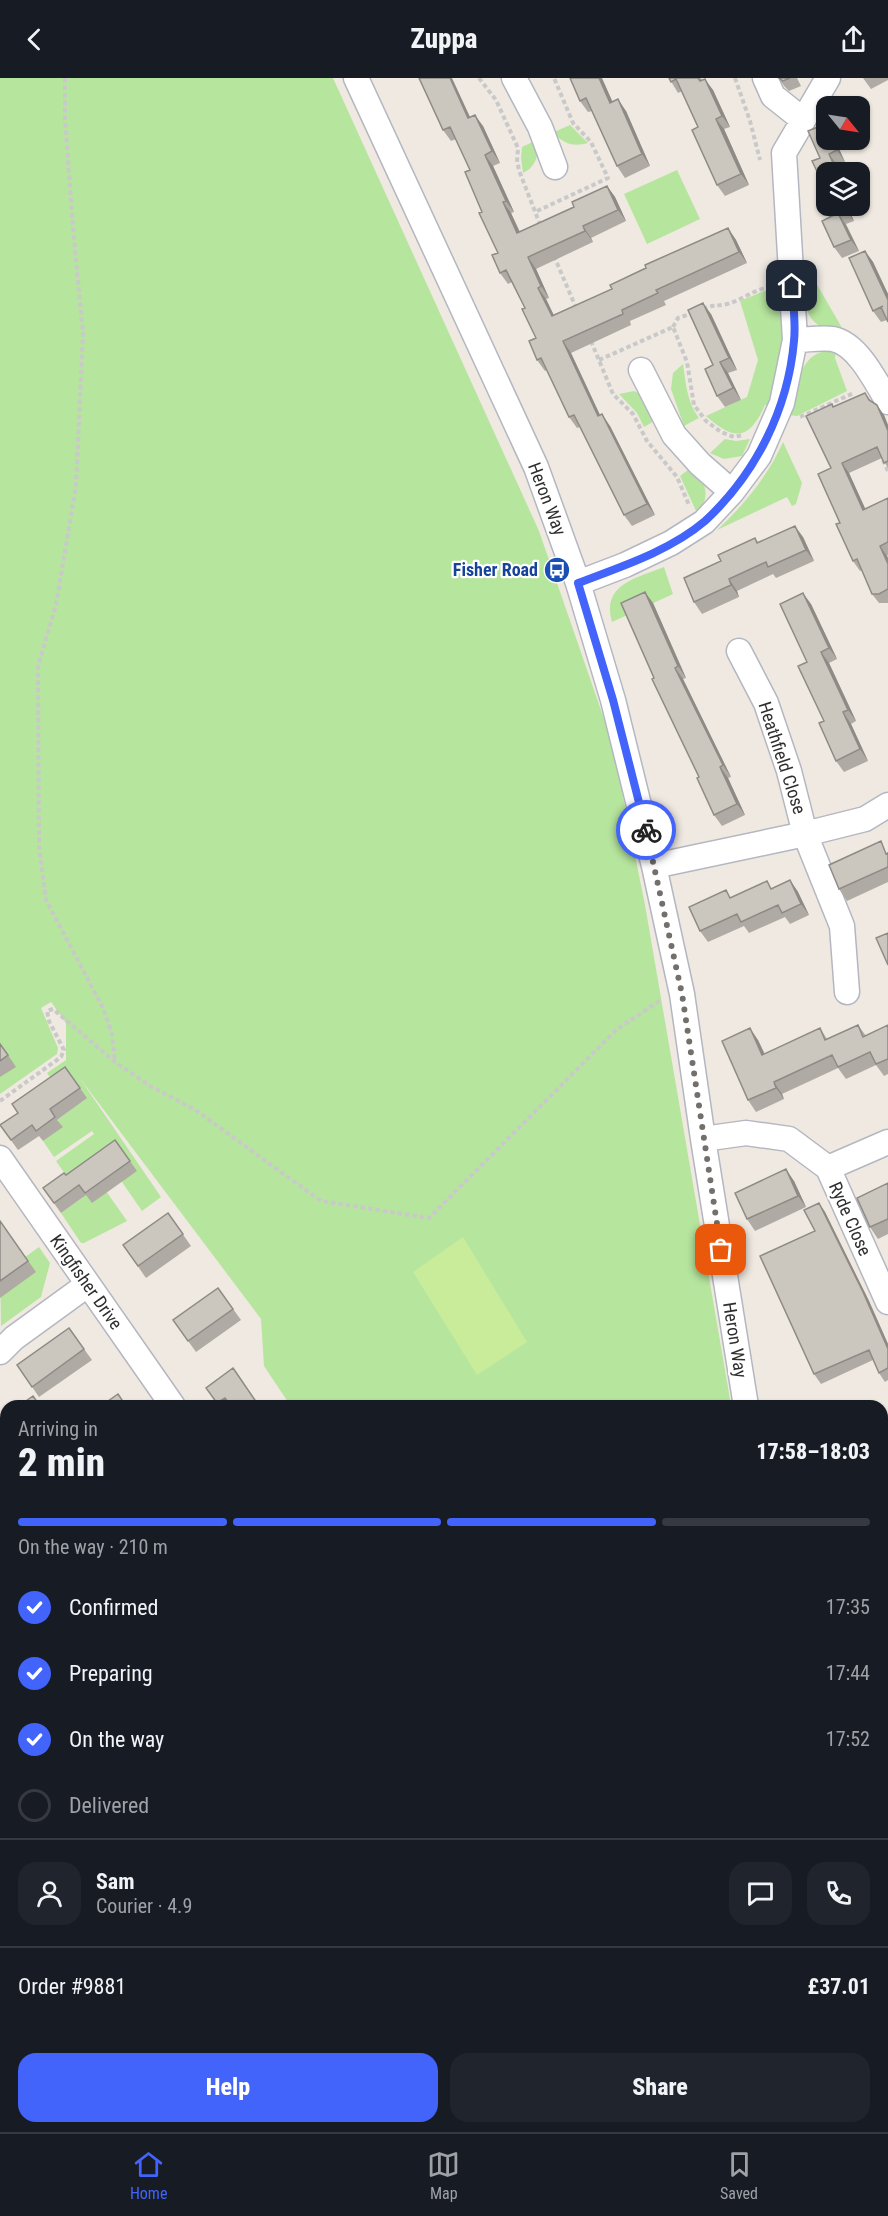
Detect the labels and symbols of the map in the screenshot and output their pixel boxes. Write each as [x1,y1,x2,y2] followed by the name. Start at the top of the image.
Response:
[816,96,870,150] north arrow
[766,260,817,311] pin
[524,459,571,539] street label: Heron Way
[542,555,572,585] bus stop icon: Fisher Road
[453,559,538,580] place label: Fisher Road
[754,699,810,817] street label: Heathfield Close
[616,800,676,860] courier
[825,1179,876,1259] street label: Ryde Close
[695,1224,746,1275] pin
[46,1230,127,1333] street label: Kingfisher Drive
[719,1301,752,1380] street label: Heron Way

